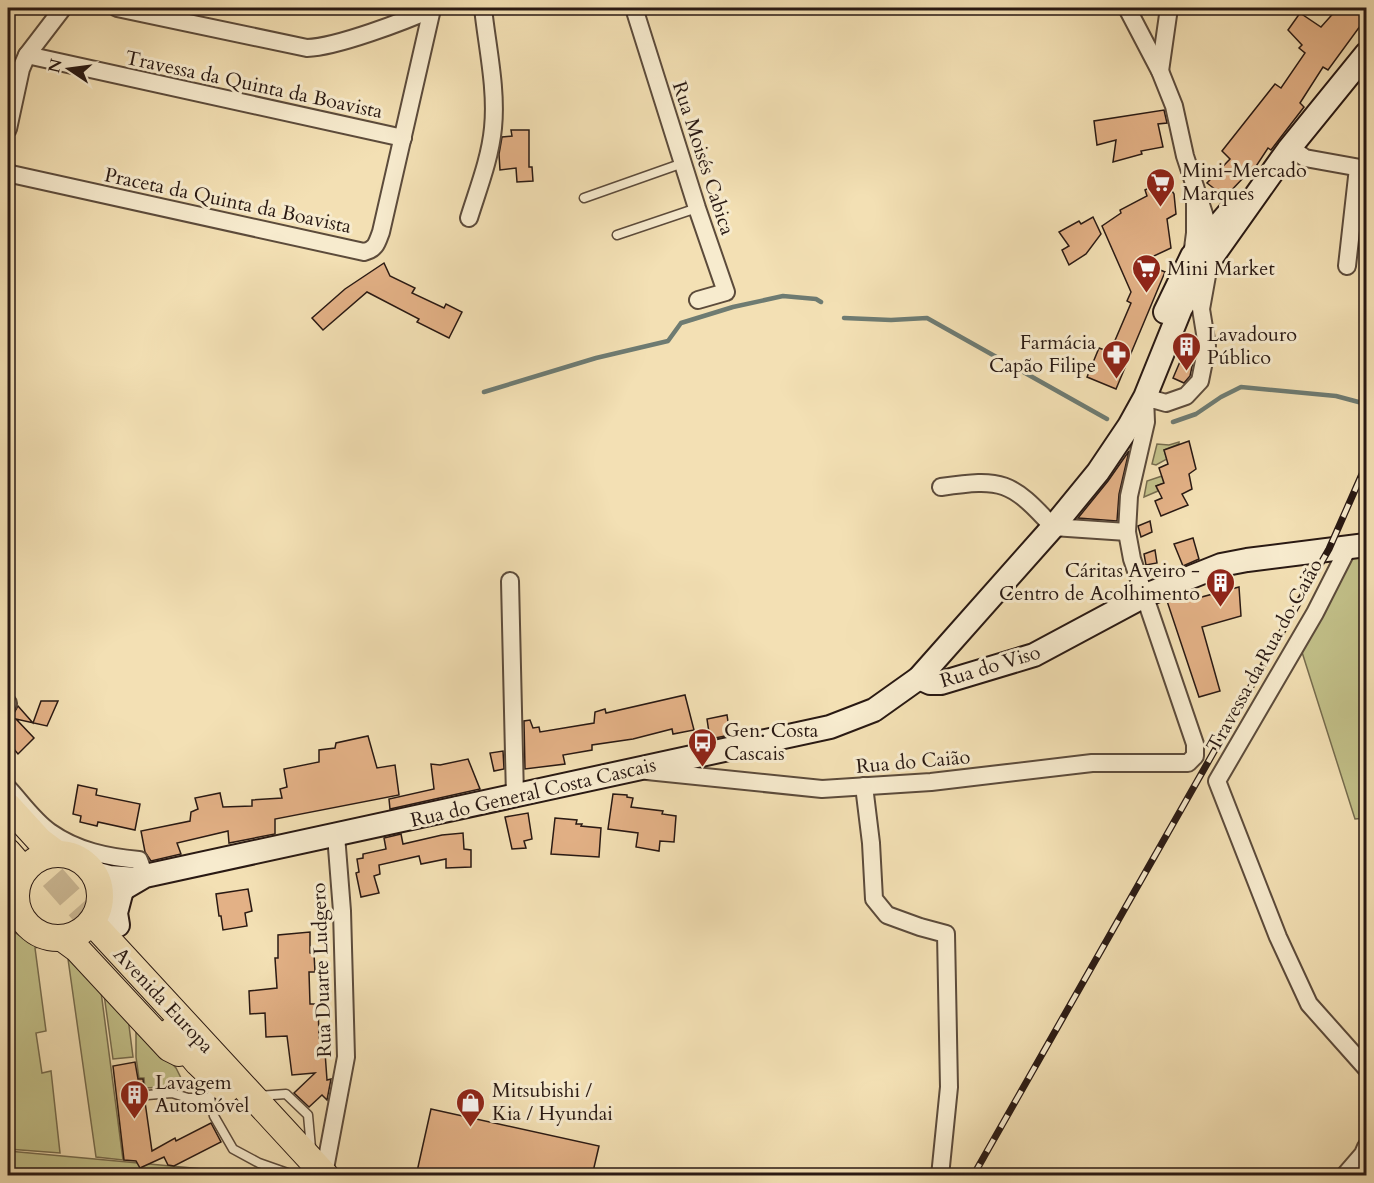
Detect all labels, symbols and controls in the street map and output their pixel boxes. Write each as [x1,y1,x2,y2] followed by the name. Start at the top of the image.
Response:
[39,39,99,99] north arrow
[123,44,385,125] street label: Travessa da Quinta da Boavista
[43,57,68,75] text: N
[666,78,741,239] street label: Rua Moisés Cabica
[1182,157,1307,207] place label: Mini-Mercado Marques
[102,161,354,240] street label: Praceta da Quinta da Boavista
[1145,166,1177,208] supermarket icon: Mini-Mercado Marques
[1130,252,1162,294] supermarket icon: Mini Market
[1167,255,1275,282] place label: Mini Market
[1207,321,1297,371] place label: Lavadouro Público
[989,329,1096,379] place label: Farmácia Capão Filipe
[1170,330,1202,372] building icon: Lavadouro Público
[1101,338,1133,380] pharmacy icon: Farmácia Capão Filipe
[1200,554,1329,757] street label: Travessa da Rua do Caião
[999,557,1200,607] place label: Cáritas Aveiro - Centro de Acolhimento
[1205,566,1237,608] building icon: Cáritas Aveiro - Centro de Acolhimento
[937,638,1044,695] street label: Rua do Viso
[724,717,819,767] place label: Gen. Costa Cascais
[687,726,719,768] bus stop icon: Gen. Costa Cascais
[855,743,972,780] street label: Rua do Caião
[408,751,659,834] street label: Rua do General Costa Cascais
[305,882,338,1058] street label: Rua Duarte Ludgero
[107,941,220,1059] street label: Avenida Europa
[155,1069,249,1119] place label: Lavagem Automóvel
[492,1077,613,1127] place label: Mitsubishi / Kia / Hyundai
[118,1078,150,1120] building icon: Lavagem Automóvel
[455,1086,487,1128] shop icon: Mitsubishi / Kia / Hyundai

